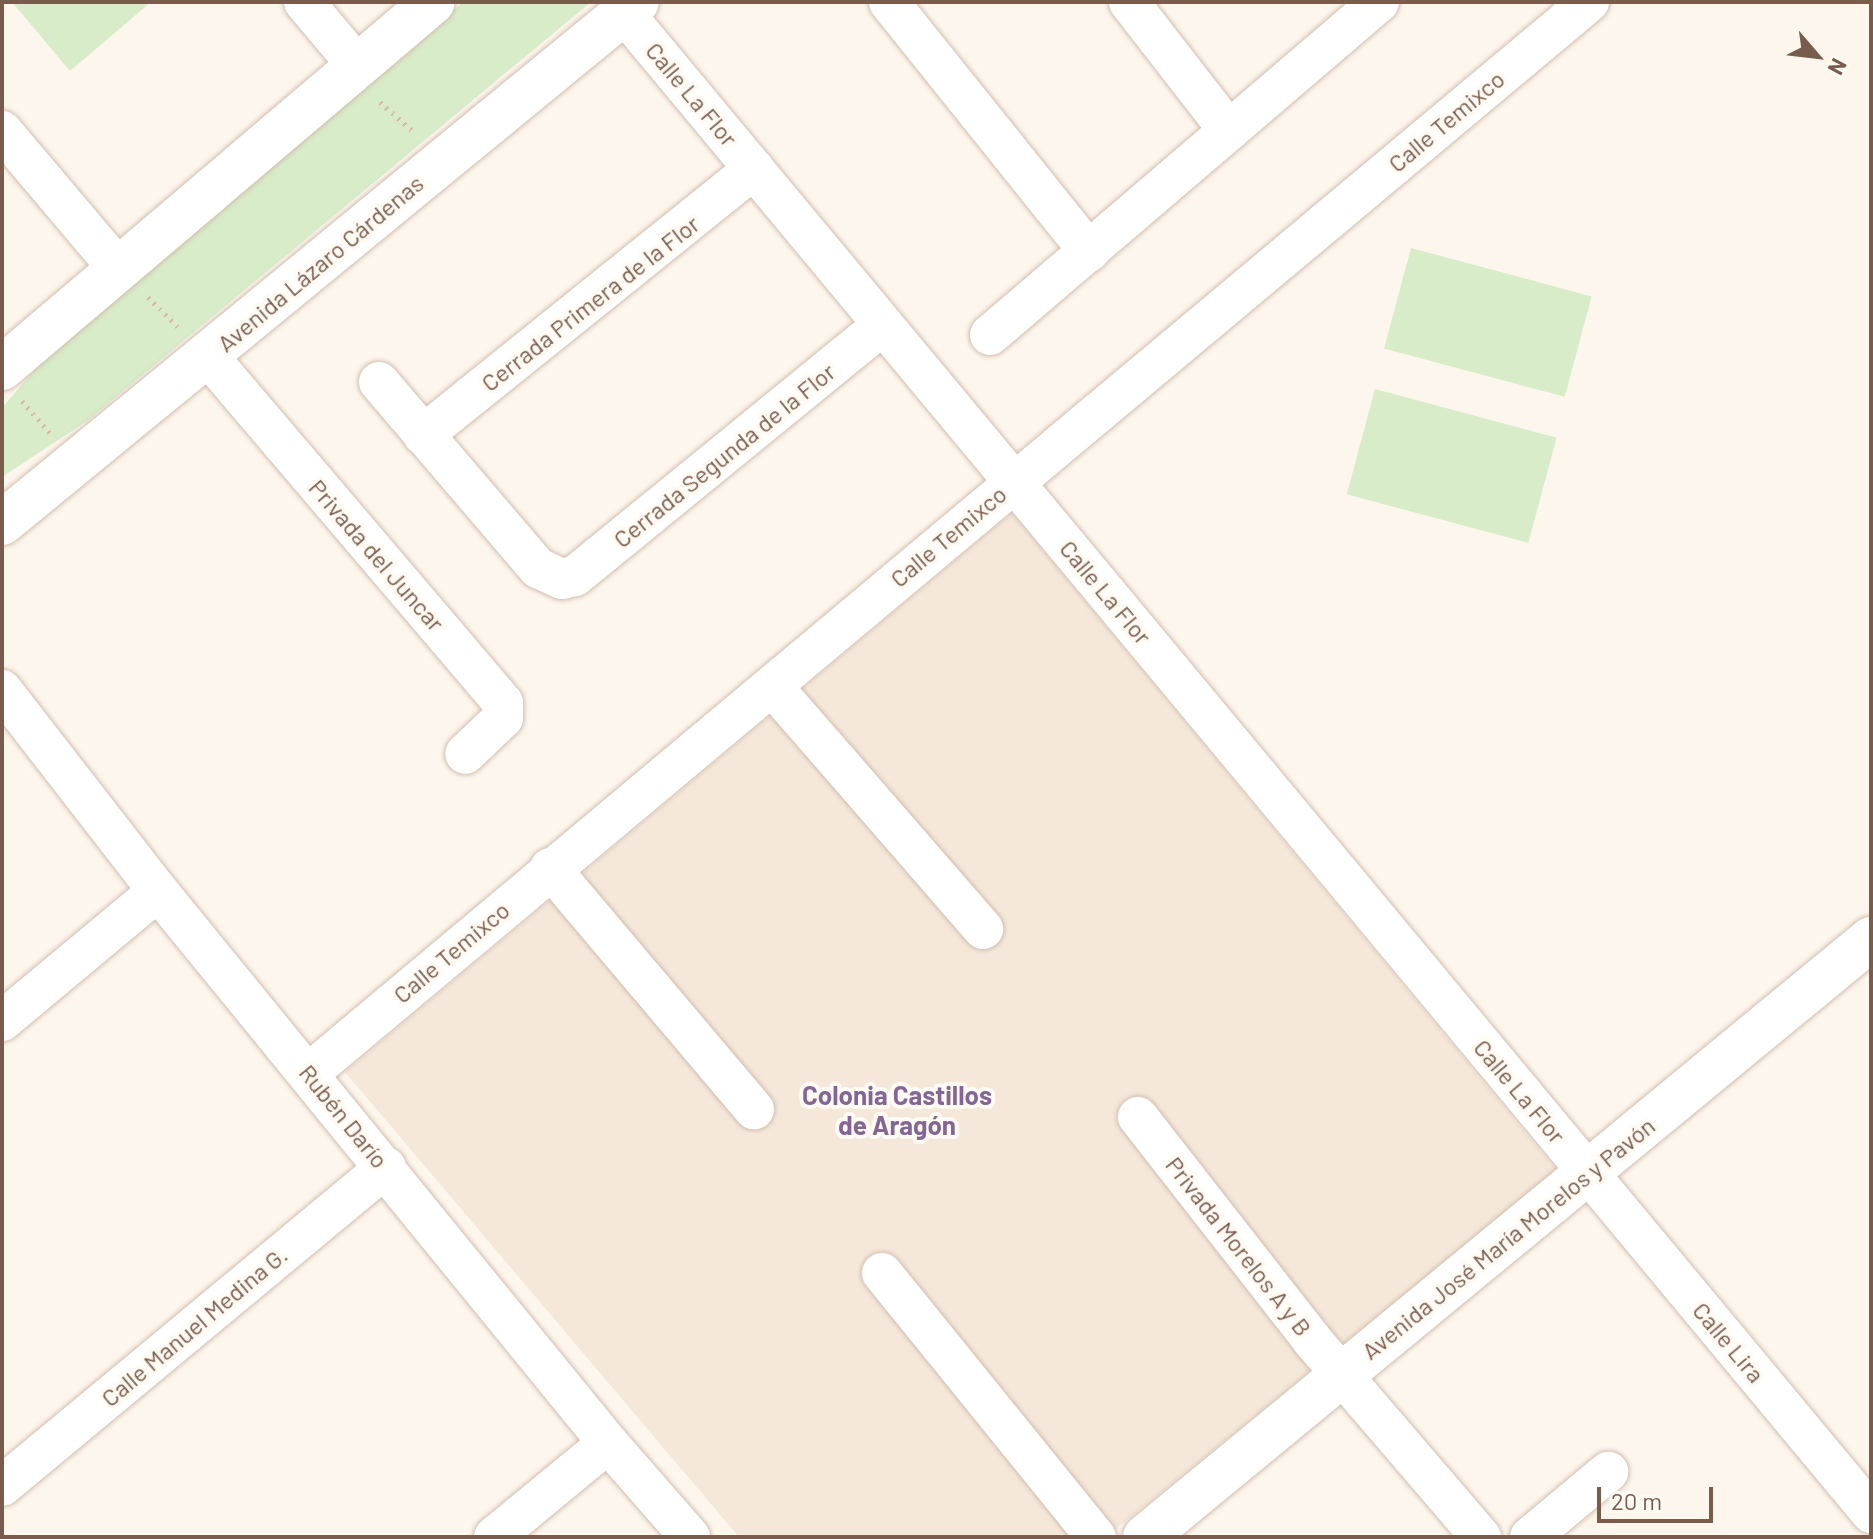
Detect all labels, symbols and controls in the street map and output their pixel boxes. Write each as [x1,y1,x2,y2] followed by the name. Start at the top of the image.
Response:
[1777,16,1857,96] north arrow
[640,36,744,152] street label: Calle La Flor
[1823,55,1853,80] text: N
[1382,64,1510,178] street label: Calle Temixco
[211,168,429,358] street label: Avenida Lázaro Cárdenas
[475,209,705,397] street label: Cerrada Primera de la Flor
[607,357,841,553] street label: Cerrada Segunda de la Flor
[303,473,451,637] street label: Privada del Juncar
[884,479,1012,593] street label: Calle Temixco
[1054,534,1158,650] street label: Calle La Flor
[387,895,515,1009] street label: Calle Temixco
[1468,1033,1572,1149] street label: Calle La Flor
[294,1058,394,1174] street label: Rubén Darío
[802,1079,992,1140] district label: Colonia Castillos de Aragón
[1356,1111,1660,1365] street label: Avenida José María Morelos y Pavón
[1160,1151,1318,1341] street label: Privada Morelos A y B
[95,1240,293,1412] street label: Calle Manuel Medina G.
[1687,1296,1771,1388] street label: Calle Lira
[1601,1471,1717,1521] scale bar
[1611,1486,1662,1515] text: 20 m

